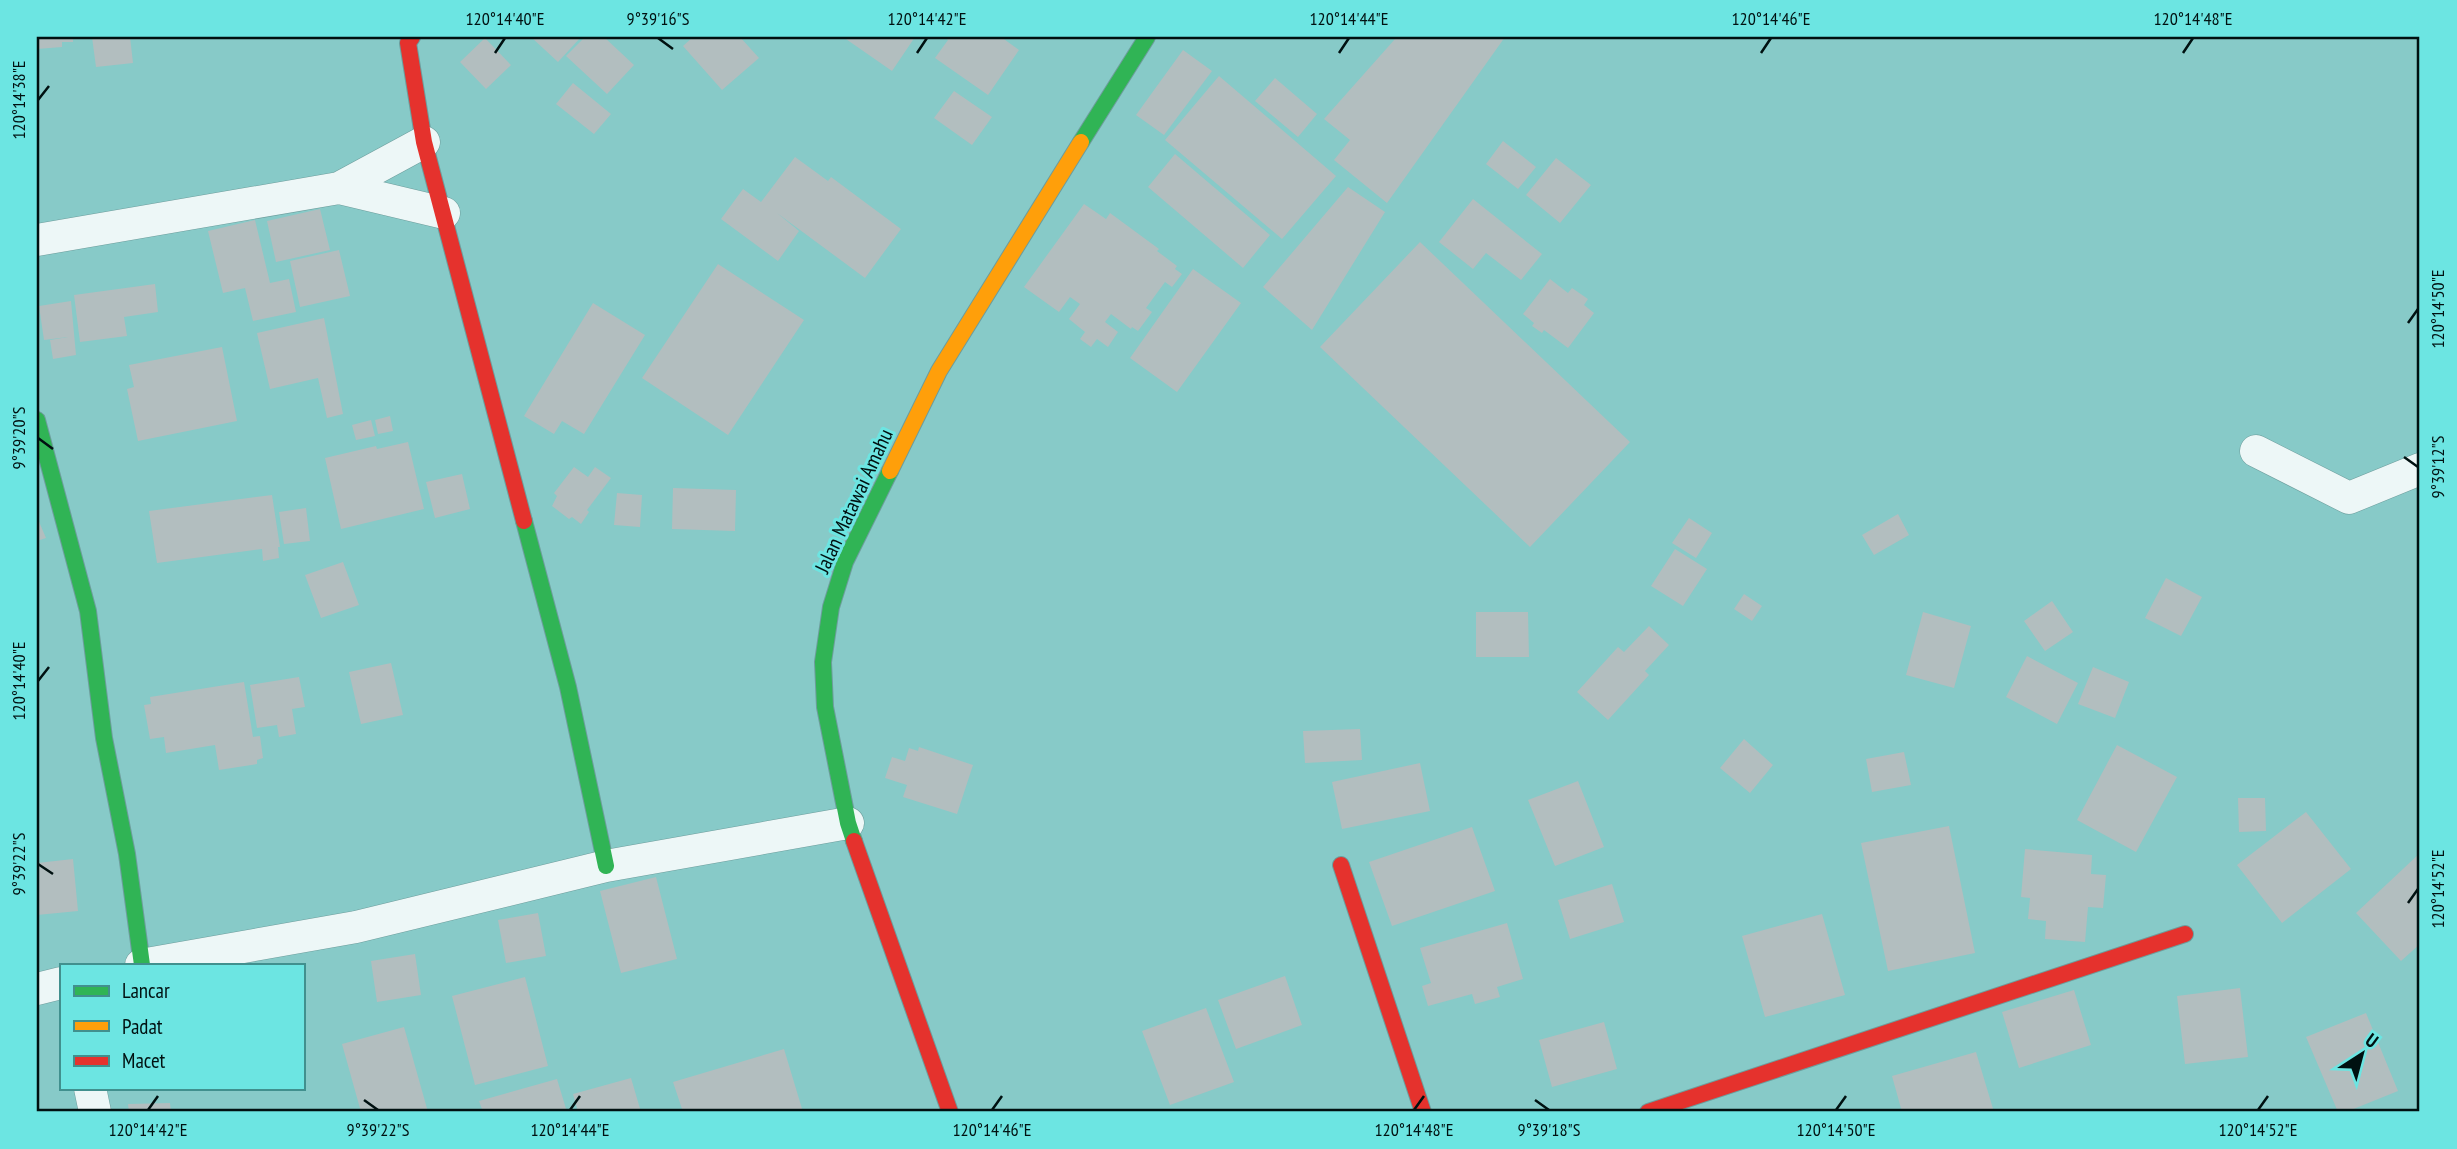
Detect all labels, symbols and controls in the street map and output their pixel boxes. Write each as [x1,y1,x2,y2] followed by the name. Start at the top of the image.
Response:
[466,7,544,30] text: 120°14'40"E
[627,7,690,30] text: 9°39'16"S
[888,7,966,30] text: 120°14'42"E
[1310,7,1388,30] text: 120°14'44"E
[1732,7,1810,30] text: 120°14'46"E
[2154,7,2232,30] text: 120°14'48"E
[7,61,30,139] text: 120°14'38"E
[2426,270,2449,348] text: 120°14'50"E
[7,406,30,469] text: 9°39'20"S
[808,424,899,578] street label: Jalan Matawai Amahu
[2426,435,2449,498] text: 9°39'12"S
[7,642,30,720] text: 120°14'40"E
[7,832,30,895] text: 9°39'22"S
[2426,850,2449,928] text: 120°14'52"E
[60,964,304,1090] legend
[122,977,170,1004] text: Lancar
[122,1013,163,1040] text: Padat
[2328,1020,2398,1090] north arrow
[2361,1028,2383,1053] text: U
[122,1047,166,1074] text: Macet
[109,1118,187,1141] text: 120°14'42"E
[347,1118,410,1141] text: 9°39'22"S
[531,1118,609,1141] text: 120°14'44"E
[953,1118,1031,1141] text: 120°14'46"E
[1375,1118,1453,1141] text: 120°14'48"E
[1518,1118,1581,1141] text: 9°39'18"S
[1797,1118,1875,1141] text: 120°14'50"E
[2219,1118,2297,1141] text: 120°14'52"E

